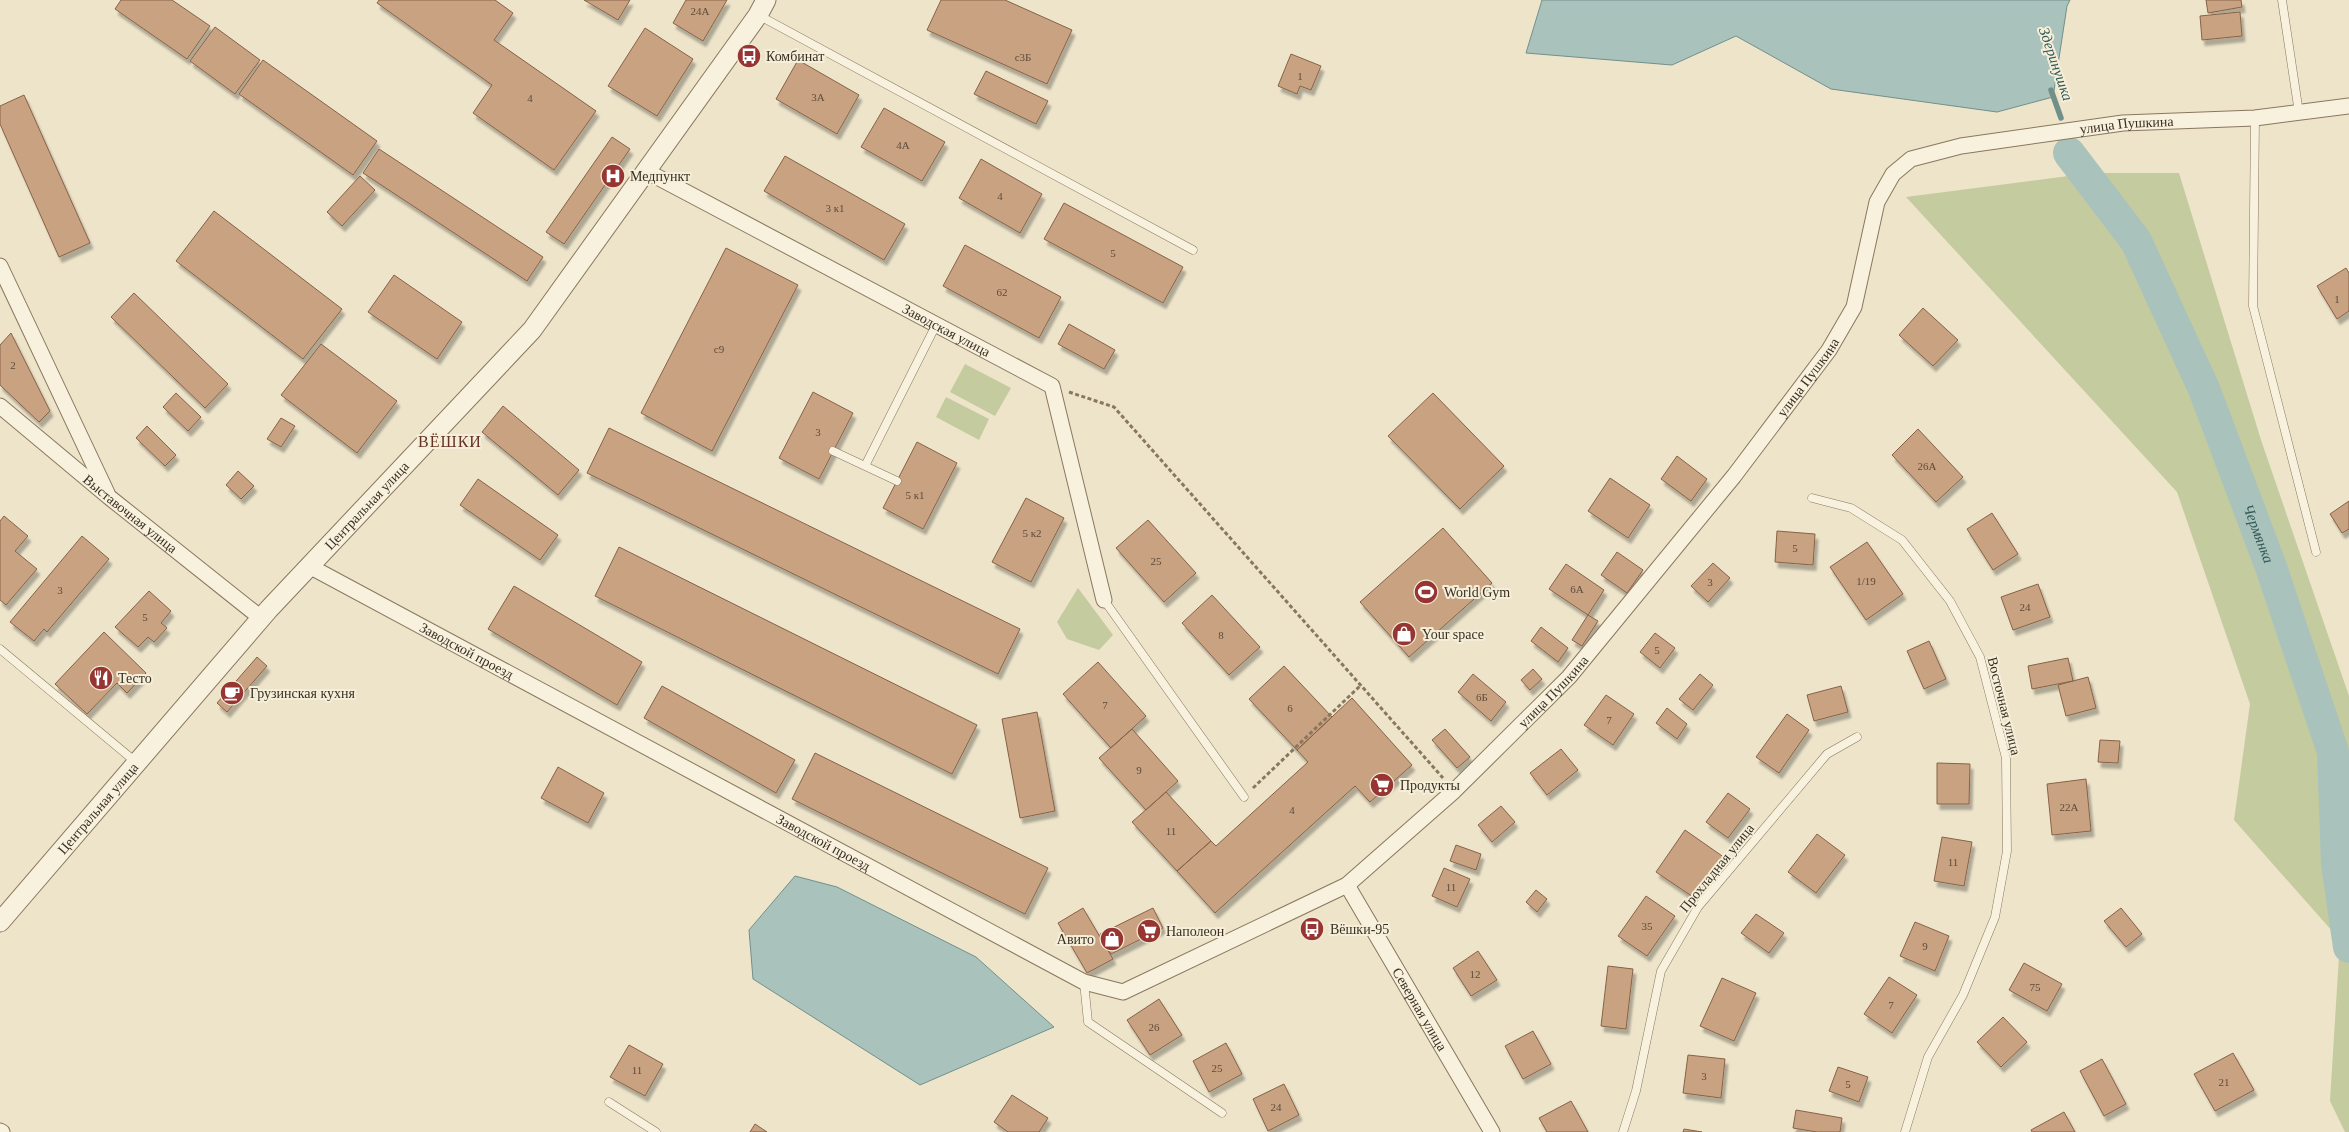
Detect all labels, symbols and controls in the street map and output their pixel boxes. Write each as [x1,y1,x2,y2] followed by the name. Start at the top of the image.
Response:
[691,5,710,17] house number: 24А
[2036,25,2076,103] water label: Здеринушка
[736,43,762,69] bus stop icon: Комбинат
[766,49,824,64] place label: Комбинат
[1015,51,1031,63] house number: с3Б
[1297,70,1303,82] house number: 1
[811,91,825,103] house number: 3А
[527,92,533,104] house number: 4
[2079,114,2175,137] street label: улица Пушкина
[896,139,910,151] house number: 4А
[600,163,626,189] hospital icon: Медпункт
[630,169,690,184] place label: Медпункт
[997,190,1003,202] house number: 4
[825,202,845,214] house number: 3 к1
[1110,247,1116,259] house number: 5
[997,286,1008,298] house number: 62
[2334,293,2340,305] house number: 1
[900,301,994,360] street label: Заводская улица
[1774,335,1842,419] street label: улица Пушкина
[714,343,725,355] house number: с9
[10,359,16,371] house number: 2
[815,426,821,438] house number: 3
[418,433,482,450] district label: ВЁШКИ
[322,458,412,553] street label: Центральная улица
[1918,460,1937,472] house number: 26А
[80,471,181,556] street label: Выставочная улица
[905,489,925,501] house number: 5 к1
[2240,502,2277,565] water label: Чермянка
[1022,527,1042,539] house number: 5 к2
[1792,542,1798,554] house number: 5
[1151,555,1162,567] house number: 25
[1856,575,1876,587] house number: 1/19
[1707,576,1713,588] house number: 3
[1413,579,1439,605] sports icon: World Gym
[1570,583,1584,595] house number: 6А
[57,584,63,596] house number: 3
[1444,585,1510,600] place label: World Gym
[2020,601,2031,613] house number: 24
[142,611,148,623] house number: 5
[417,619,516,682] street label: Заводской проезд
[1391,621,1417,647] shop icon: Your space
[1422,627,1484,642] place label: Your space
[1218,629,1224,641] house number: 8
[1654,644,1660,656] house number: 5
[1515,652,1592,731] street label: улица Пушкина
[1985,655,2024,757] street label: Восточная улица
[88,665,114,691] restaurant icon: Тесто
[118,671,152,686] place label: Тесто
[219,680,245,706] cafe icon: Грузинская кухня
[250,686,356,701] place label: Грузинская кухня
[1476,691,1488,703] house number: 6Б
[1102,699,1108,711] house number: 7
[1287,702,1293,714] house number: 6
[1606,714,1612,726] house number: 7
[55,759,141,857] street label: Центральная улица
[1136,764,1142,776] house number: 9
[1369,772,1395,798] supermarket icon: Продукты
[1400,778,1461,793] place label: Продукты
[2060,801,2079,813] house number: 22А
[1289,804,1295,816] house number: 4
[774,811,873,873] street label: Заводской проезд
[1677,820,1758,915] street label: Прохладная улица
[1166,825,1176,837] house number: 11
[1948,856,1958,868] house number: 11
[1446,881,1456,893] house number: 11
[1299,916,1325,942] bus stop icon: Вёшки-95
[1136,918,1162,944] supermarket icon: Наполеон
[1642,920,1653,932] house number: 35
[1330,922,1389,937] place label: Вёшки-95
[1166,924,1225,939] place label: Наполеон
[1099,926,1125,952] shop icon: Авито
[1057,932,1094,947] place label: Авито
[1922,940,1928,952] house number: 9
[1390,965,1450,1054] street label: Северная улица
[1470,968,1481,980] house number: 12
[2030,981,2041,993] house number: 75
[1888,999,1894,1011] house number: 7
[1149,1021,1160,1033] house number: 26
[1212,1062,1223,1074] house number: 25
[632,1064,642,1076] house number: 11
[1701,1070,1707,1082] house number: 3
[2219,1076,2230,1088] house number: 21
[1845,1078,1851,1090] house number: 5
[1271,1101,1282,1113] house number: 24

